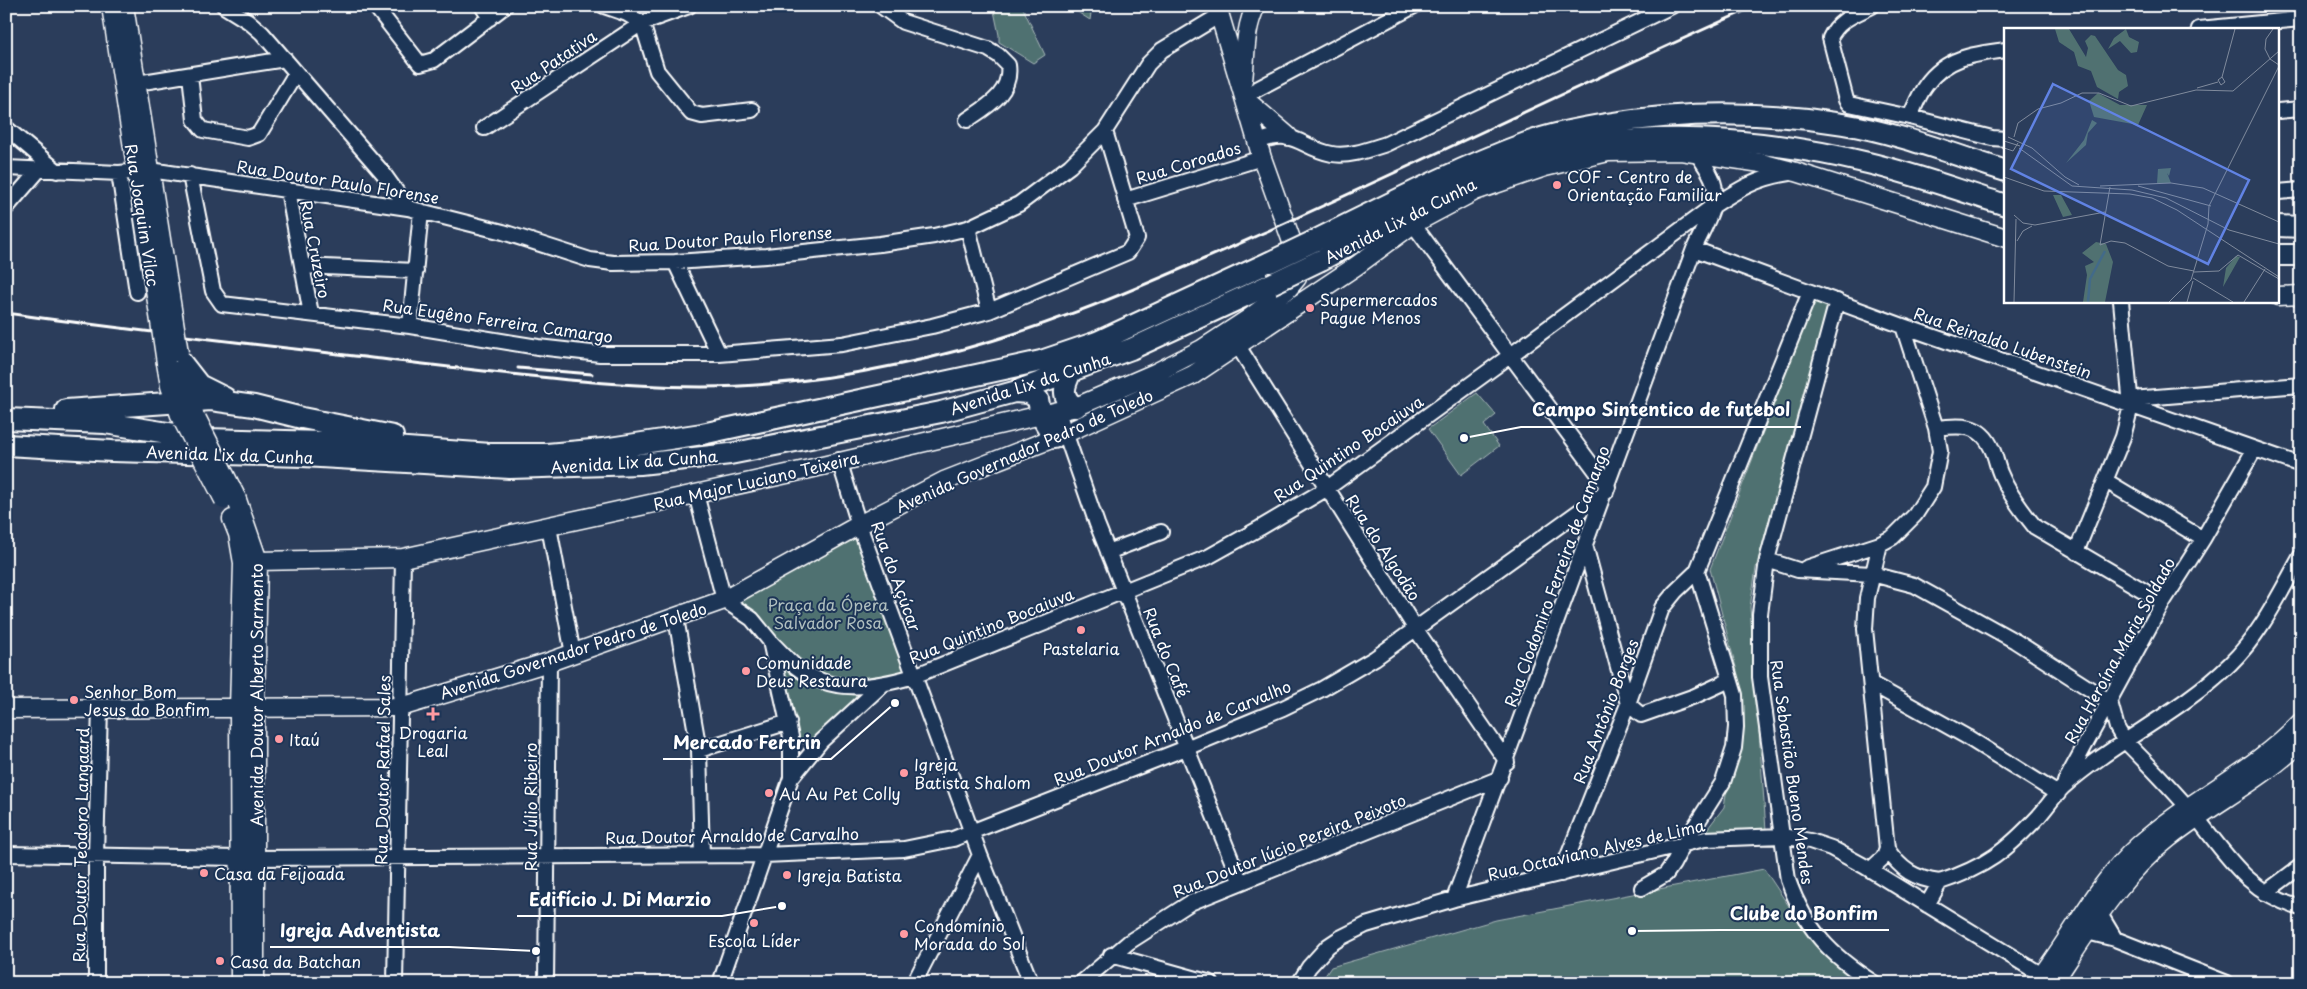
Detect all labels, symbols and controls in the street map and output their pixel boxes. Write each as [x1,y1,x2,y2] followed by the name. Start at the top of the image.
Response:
[505,23,601,99] street label: Rua Patativa
[2004,28,2280,302] inset map
[1133,135,1243,189] street label: Rua Coroados
[120,142,166,288] street label: Rua Joaquim Vilac
[235,153,441,209] street label: Rua Doutor Paulo Florense
[1567,164,1722,206] place label: COF - Centro de Orientação Familiar
[1320,171,1480,269] street label: Avenida Lix da Cunha
[1551,179,1563,191] marker: COF - Centro de Orientação Familiar
[295,198,337,300] street label: Rua Cruzeiro
[627,219,833,257] street label: Rua Doutor Paulo Florense
[1320,287,1437,329] place label: Supermercados Pague Menos
[381,292,615,348] street label: Rua Eugêno Ferreira Camargo
[1911,300,2095,384] street label: Rua Reinaldo Lubenstein
[1304,302,1316,314] marker: Supermercados Pague Menos
[947,346,1113,420] street label: Avenida Lix da Cunha
[892,382,1157,518] street label: Avenida Governador Pedro de Toledo
[1268,389,1428,507] street label: Rua Quintino Bocaiuva
[1521,394,1801,427] callout: Campo Sintentico de futebol
[1532,395,1790,422] text: Campo Sintentico de futebol
[146,439,314,469] street label: Avenida Lix da Cunha
[1497,442,1615,710] street label: Rua Clodomiro Ferreira de Camargo
[550,443,718,479] street label: Avenida Lix da Cunha
[651,445,861,515] street label: Rua Major Luciano Teixeira
[1341,489,1427,605] street label: Rua do Algodão
[866,518,928,635] street label: Rua do Açúcar
[2058,552,2180,747] street label: Rua Heroína Maria Soldado
[244,563,268,827] street label: Avenida Doutor Alberto Sarmento
[905,581,1077,669] street label: Rua Quintino Bocaiuva
[768,592,889,634] park label: Praça da Ópera Salvador Rosa
[436,595,710,705] street label: Avenida Governador Pedro de Toledo
[1138,603,1196,701] street label: Rua do Café
[1075,624,1087,636] marker: Pastelaria
[1566,635,1644,787] street label: Rua Antônio Borges
[1042,636,1120,660] place label: Pastelaria
[756,650,868,692] place label: Comunidade Deus Restaura
[1765,658,1821,886] street label: Rua Sebastião Bueno Mendes
[740,665,752,677] marker: Comunidade Deus Restaura
[1050,673,1294,791] street label: Rua Doutor Arnaldo de Carvalho
[368,675,396,865] street label: Rua Doutor Rafael Sales
[84,679,210,721] place label: Senhor Bom Jesus do Bonfim
[68,694,80,706] marker: Senhor Bom Jesus do Bonfim
[427,708,439,720] marker: Drogaria Leal
[398,720,468,762] place label: Drogaria Leal
[663,726,831,759] callout: Mercado Fertrin
[66,727,94,963] street label: Rua Doutor Teodoro Langaard
[289,727,320,751] place label: Itaú
[673,728,821,755] text: Mercado Fertrin
[273,733,285,745] marker: Itaú
[518,743,542,871] street label: Rua Júlio Ribeiro
[914,752,1031,794] place label: Igreja Batista Shalom
[898,767,910,779] marker: Igreja Batista Shalom
[779,781,901,805] place label: Au Au Pet Colly
[763,787,775,799] marker: Au Au Pet Colly
[1169,787,1409,903] street label: Rua Doutor lúcio Pereira Peixoto
[1485,812,1708,886] street label: Rua Octaviano Alves de Lima
[605,821,859,849] street label: Rua Doutor Arnaldo de Carvalho
[214,861,345,885] place label: Casa da Feijoada
[797,863,902,887] place label: Igreja Batista
[198,867,210,879] marker: Casa da Feijoada
[781,869,793,881] marker: Igreja Batista
[517,883,722,916] callout: Edifício J. Di Marzio
[529,885,711,912] text: Edifício J. Di Marzio
[1720,897,1889,930] callout: Clube do Bonfim
[1730,899,1878,926] text: Clube do Bonfim
[914,913,1025,955] place label: Condomínio Morada do Sol
[270,914,449,947] callout: Igreja Adventista
[280,916,440,943] text: Igreja Adventista
[748,917,760,929] marker: Escola Líder
[708,928,801,952] place label: Escola Líder
[898,928,910,940] marker: Condomínio Morada do Sol
[230,949,361,973] place label: Casa da Batchan
[214,955,226,967] marker: Casa da Batchan

